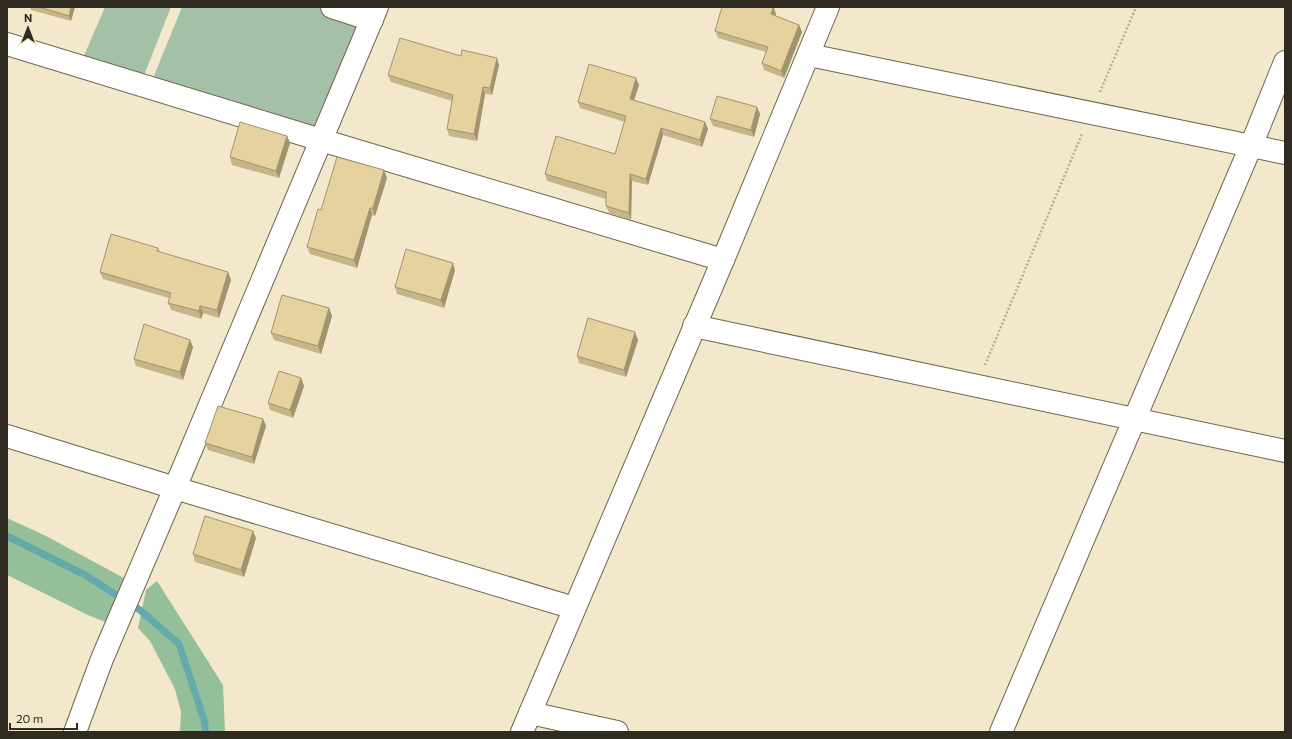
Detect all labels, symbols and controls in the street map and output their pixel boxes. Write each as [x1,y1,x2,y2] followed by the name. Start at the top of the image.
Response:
[8,8,48,48] north arrow
[24,11,32,24] text: N
[10,705,77,731] scale bar
[16,711,43,725] text: 20 m

